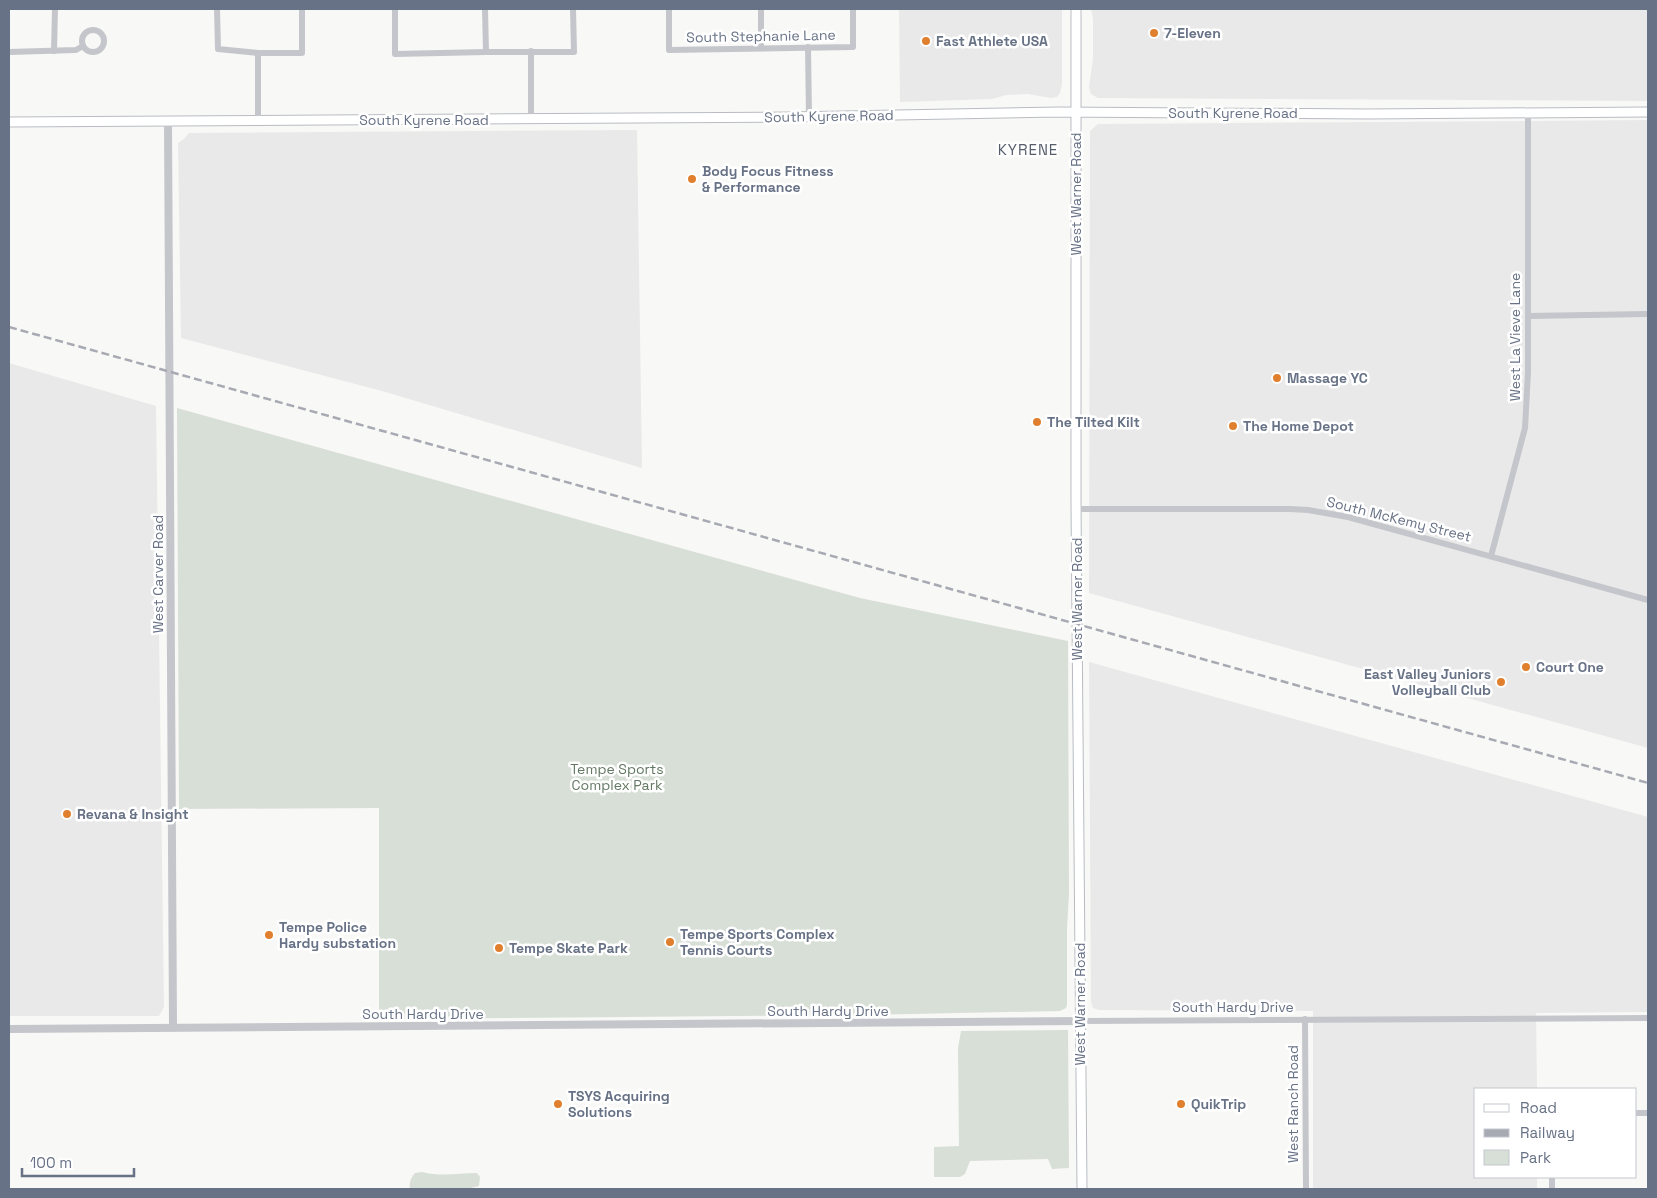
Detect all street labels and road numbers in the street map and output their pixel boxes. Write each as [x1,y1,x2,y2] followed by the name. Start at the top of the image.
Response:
[686,26,836,46] street label: South Stephanie Lane
[1168,104,1298,122] street label: South Kyrene Road
[764,106,894,126] street label: South Kyrene Road
[359,111,489,129] street label: South Kyrene Road
[1067,132,1085,256] street label: West Warner Road
[1506,273,1524,401] street label: West La Vieve Lane
[1325,492,1473,546] street label: South McKemy Street
[149,515,167,633] street label: West Carver Road
[1068,537,1086,661] street label: West Warner Road
[1071,942,1089,1066] street label: West Warner Road
[1172,998,1294,1016] street label: South Hardy Drive
[767,1002,889,1020] street label: South Hardy Drive
[362,1005,484,1023] street label: South Hardy Drive
[1284,1045,1302,1163] street label: West Ranch Road

